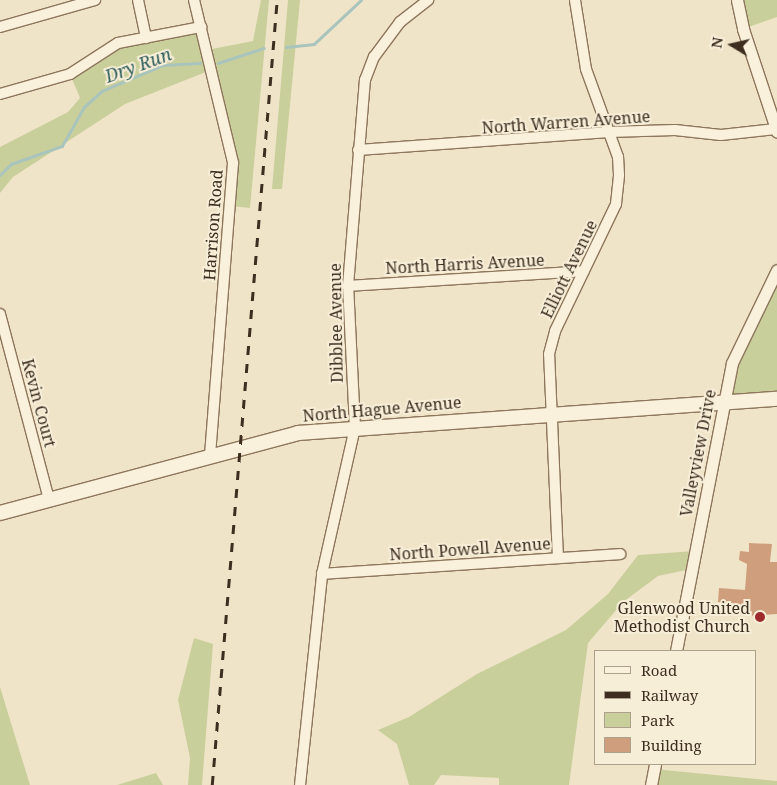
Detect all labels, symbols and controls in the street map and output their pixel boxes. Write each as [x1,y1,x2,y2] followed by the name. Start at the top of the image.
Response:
[707,20,757,70] north arrow
[706,36,727,50] text: N
[102,43,174,87] water label: Dry Run
[481,107,651,137] street label: North Warren Avenue
[200,169,226,281] street label: Harrison Road
[537,217,601,321] street label: Elliott Avenue
[385,250,545,278] street label: North Harris Avenue
[325,263,347,383] street label: Dibblee Avenue
[18,357,60,449] street label: Kevin Court
[676,388,720,518] street label: Valleyview Drive
[302,392,462,426] street label: North Hague Avenue
[389,534,551,564] street label: North Powell Avenue
[614,598,750,636] place label: Glenwood United Methodist Church
[754,611,766,623] marker: Glenwood United Methodist Church
[594,650,757,765] legend
[641,660,677,680] text: Road
[641,685,698,705] text: Railway
[641,710,674,730] text: Park
[641,735,702,755] text: Building

